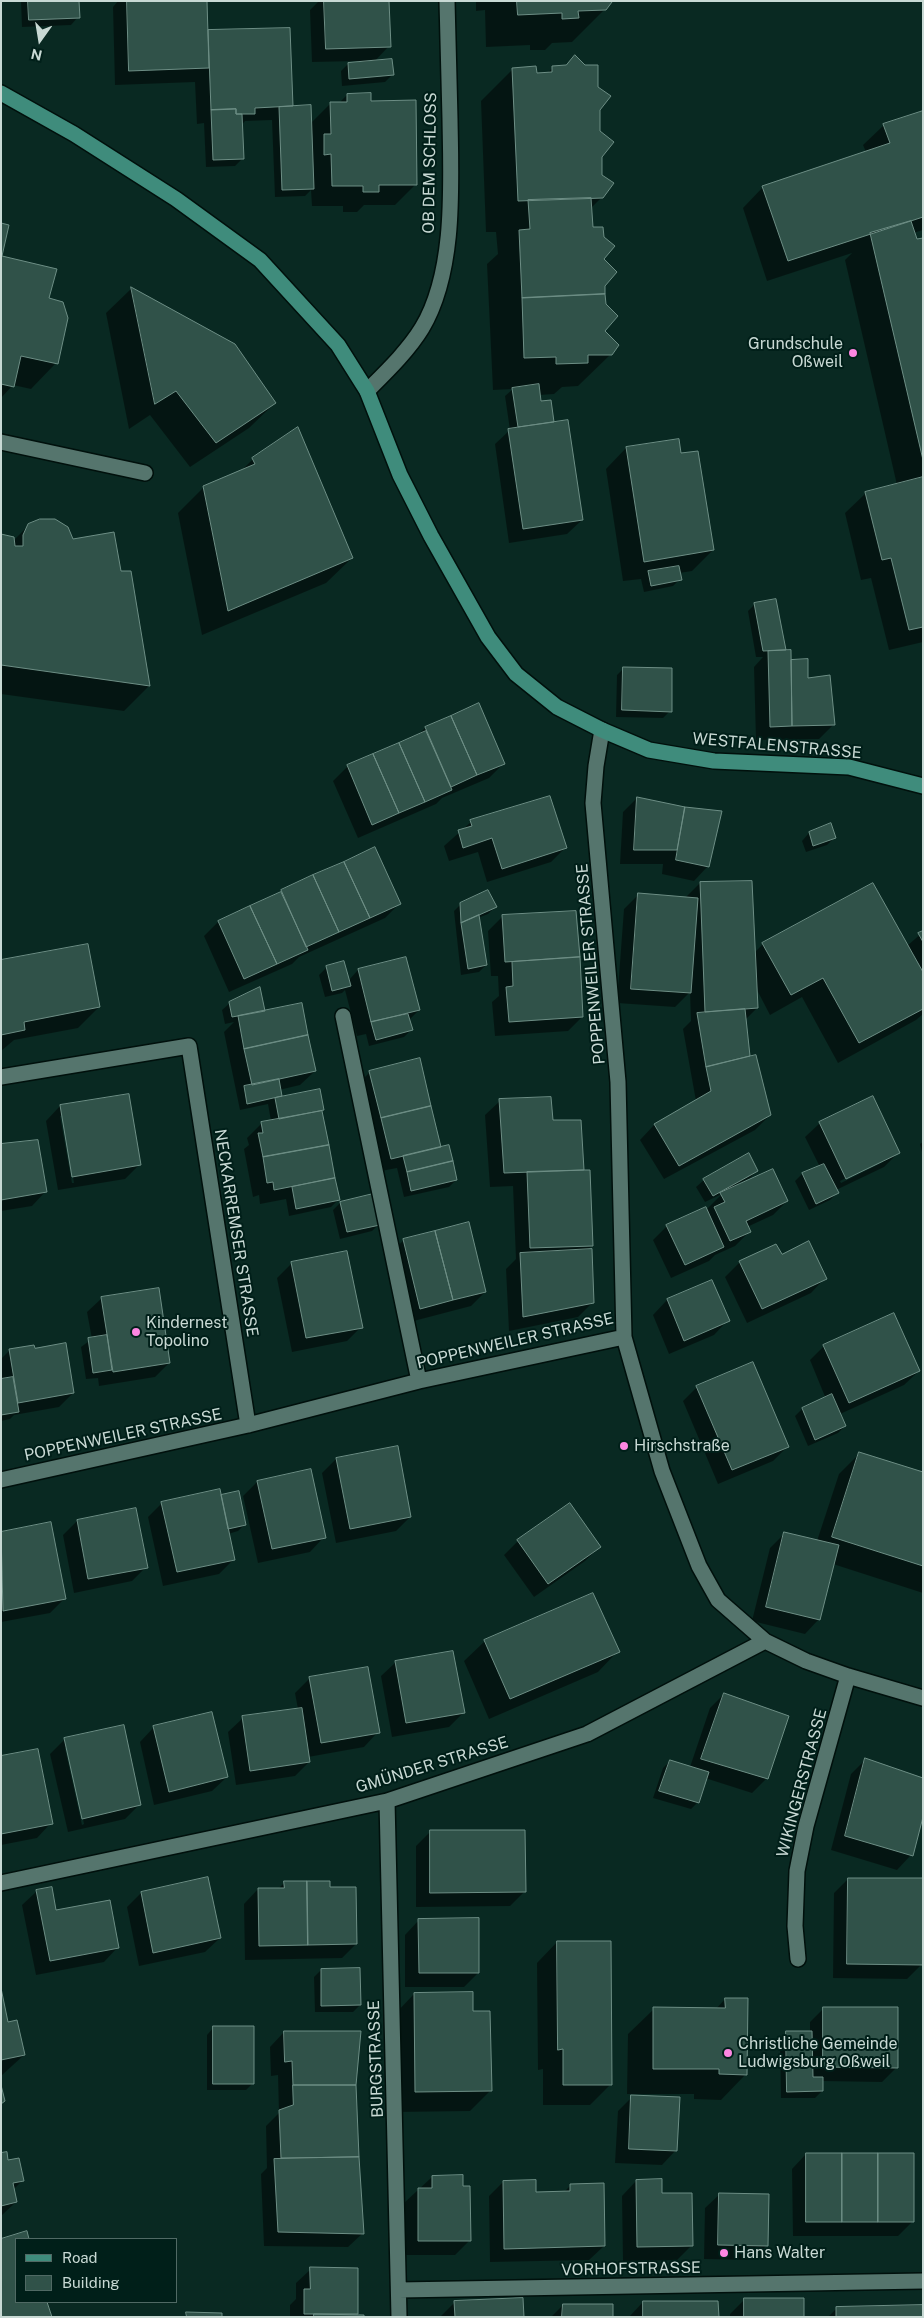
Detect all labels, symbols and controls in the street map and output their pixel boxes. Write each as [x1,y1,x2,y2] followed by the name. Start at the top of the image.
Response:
[15,15,65,65] north arrow
[29,46,44,64] text: N
[419,92,441,234] street label: OB DEM SCHLOSS
[748,334,843,372] place label: Grundschule Oßweil
[847,347,859,359] marker: Grundschule Oßweil
[692,729,862,763] street label: WESTFALENSTRASSE
[573,863,609,1065] street label: POPPENWEILER STRASSE
[210,1128,262,1338] street label: NECKARREMSER STRASSE
[415,1309,615,1373] street label: POPPENWEILER STRASSE
[146,1313,227,1351] place label: Kindernest Topolino
[130,1326,142,1338] marker: Kindernest Topolino
[22,1405,224,1465] street label: POPPENWEILER STRASSE
[634,1436,730,1456] place label: Hirschstraße
[618,1440,630,1452] marker: Hirschstraße
[773,1707,831,1859] street label: WIKINGERSTRASSE
[353,1733,511,1797] street label: GMÜNDER STRASSE
[364,2000,388,2118] street label: BURGSTRASSE
[738,2034,898,2072] place label: Christliche Gemeinde Ludwigsburg Oßweil
[722,2047,734,2059] marker: Christliche Gemeinde Ludwigsburg Oßweil
[15,2238,178,2303] legend
[734,2243,825,2263] place label: Hans Walter
[718,2247,730,2259] marker: Hans Walter
[62,2249,98,2266] text: Road
[561,2258,701,2280] street label: VORHOFSTRASSE
[62,2274,120,2291] text: Building

